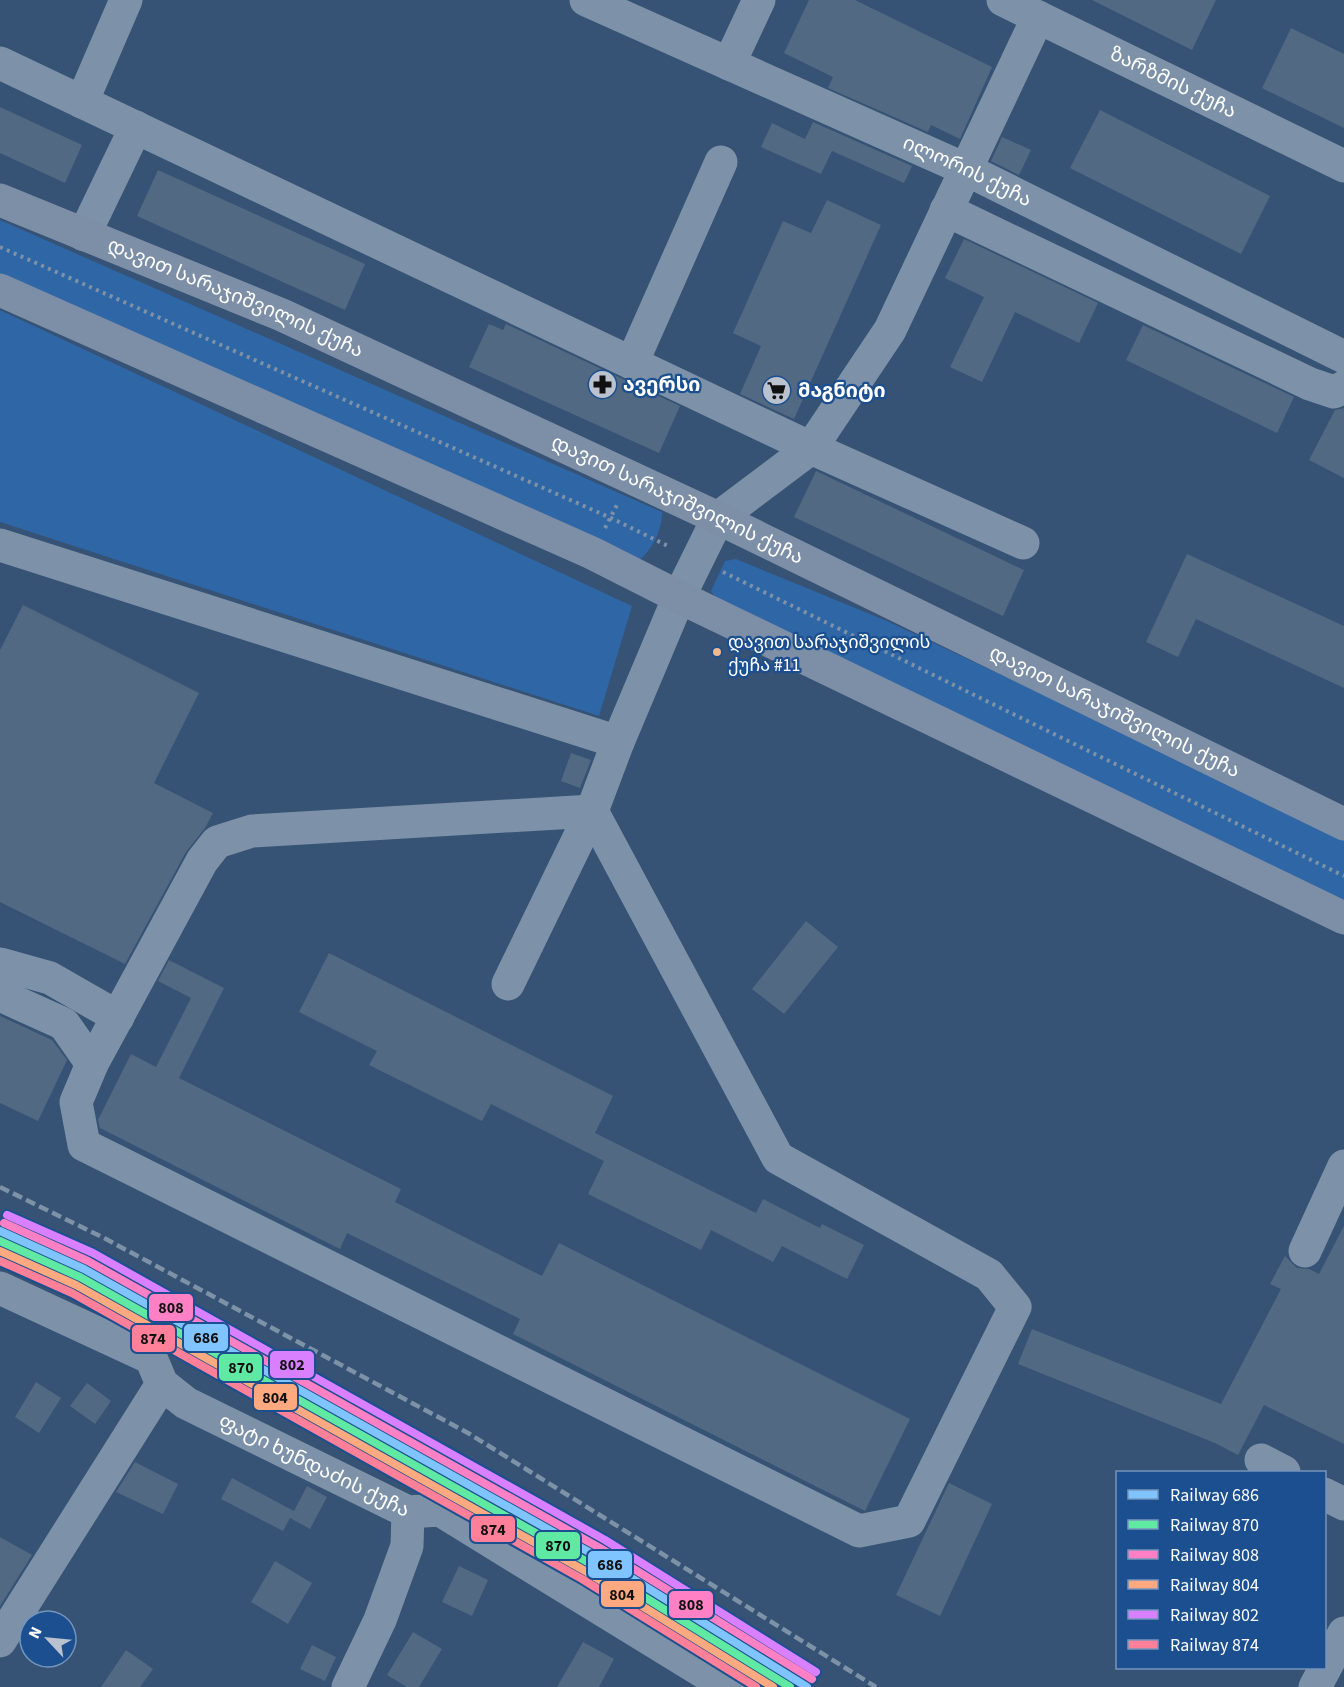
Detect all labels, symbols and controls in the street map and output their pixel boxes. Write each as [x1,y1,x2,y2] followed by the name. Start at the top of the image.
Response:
[1105,40,1241,126] street label: ზარზმის ქუჩა
[898,129,1037,214] street label: ილორის ქუჩა
[103,231,368,365] street label: დავით სარაჯიშვილის ქუჩა
[586,369,618,401] pharmacy icon: ავერსი
[623,371,700,399] place label: ავერსი
[761,375,793,407] supermarket icon: მაგნიტი
[798,377,886,405] place label: მაგნიტი
[547,428,808,572] street label: დავით სარაჯიშვილის ქუჩა
[728,630,931,678] place label: დავით სარაჯიშვილის ქუჩა #11
[985,639,1245,785] street label: დავით სარაჯიშვილის ქუჩა
[711,646,723,658] marker: დავით სარაჯიშვილის ქუჩა #11
[148,1293,194,1322] line badge: 808
[158,1297,184,1319] text: 808
[183,1323,229,1352] line badge: 686
[131,1324,176,1353] line badge: 874
[193,1327,219,1349] text: 686
[140,1328,166,1350] text: 874
[269,1350,315,1379] line badge: 802
[218,1353,263,1382] line badge: 870
[279,1354,305,1376] text: 802
[228,1357,254,1379] text: 870
[253,1383,298,1411] line badge: 804
[262,1387,288,1409] text: 804
[214,1407,414,1525] street label: ფატი ხუნდაძის ქუჩა
[1116,1471,1326,1669] legend
[1170,1483,1259,1508] text: Railway 686
[1170,1513,1259,1538] text: Railway 870
[470,1515,516,1543] line badge: 874
[480,1519,506,1541] text: 874
[535,1531,581,1560] line badge: 870
[545,1535,571,1557] text: 870
[1170,1543,1259,1568] text: Railway 808
[587,1550,633,1579] line badge: 686
[597,1554,623,1576] text: 686
[1170,1573,1259,1598] text: Railway 804
[600,1580,645,1608] line badge: 804
[609,1584,635,1606] text: 804
[668,1590,714,1619] line badge: 808
[678,1594,704,1616] text: 808
[1170,1603,1259,1628] text: Railway 802
[18,1609,78,1669] north arrow
[23,1623,48,1642] text: N
[1170,1633,1259,1658] text: Railway 874

